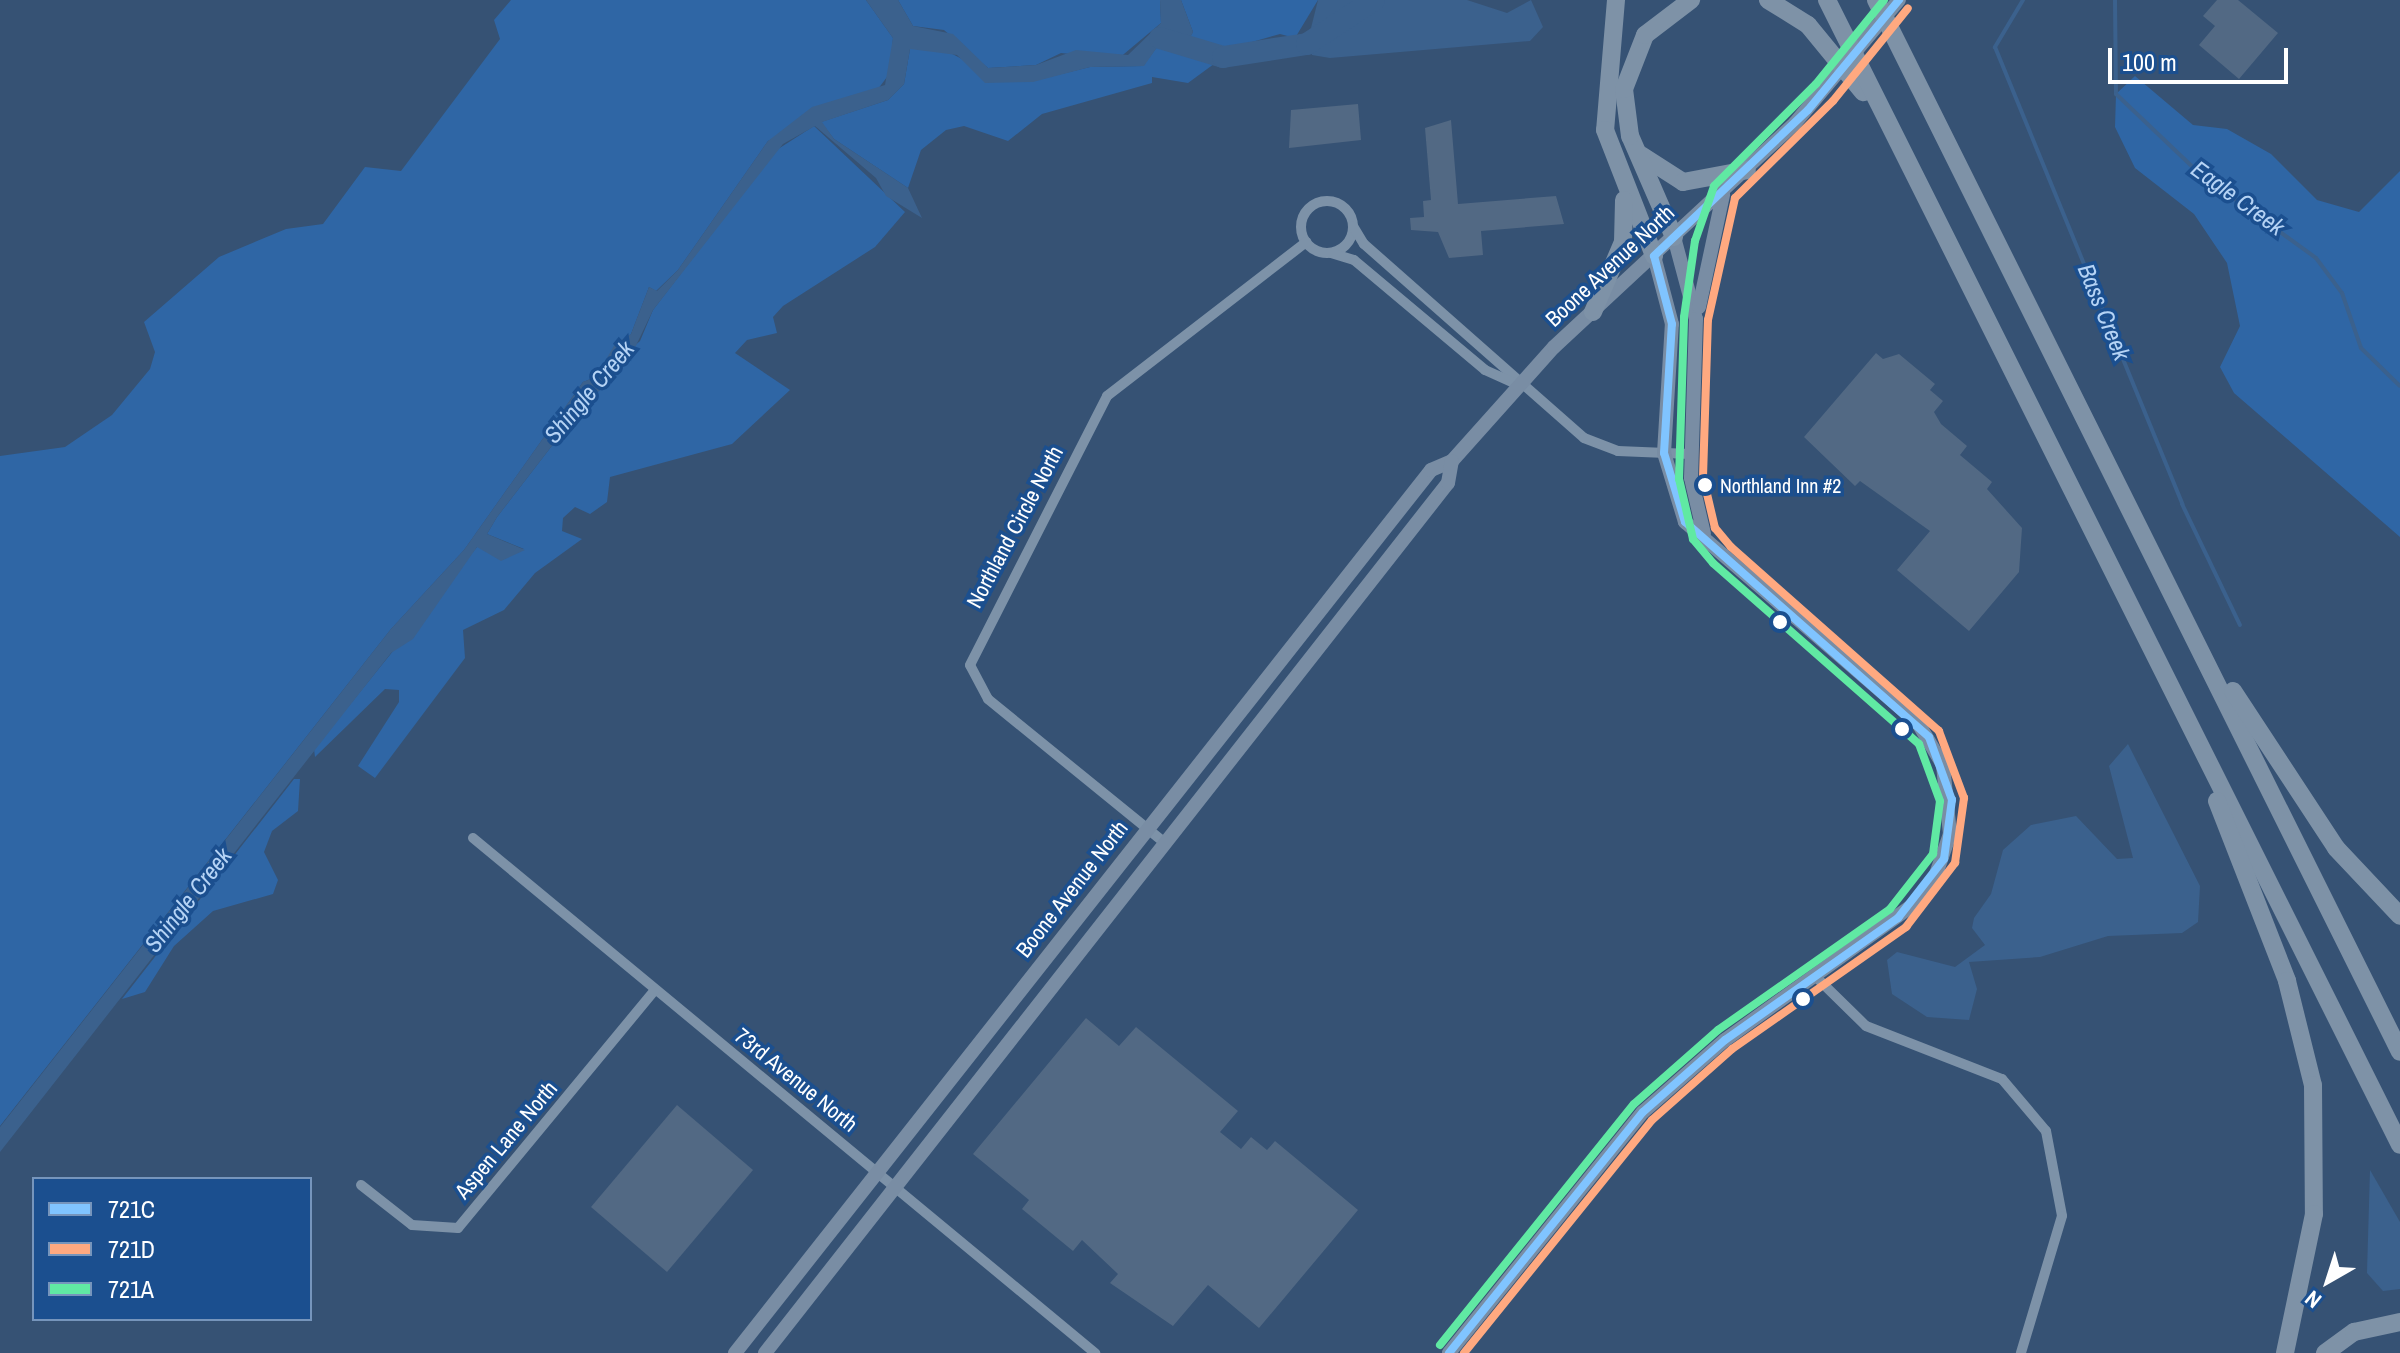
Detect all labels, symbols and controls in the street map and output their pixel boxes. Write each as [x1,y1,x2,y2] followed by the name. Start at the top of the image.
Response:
[2112,32,2292,82] scale bar
[2122,46,2177,78] text: 100 m
[2186,155,2290,241] water label: Eagle Creek
[1540,199,1680,333] street label: Boone Avenue North
[2072,259,2136,365] water label: Bass Creek
[538,335,640,449] water label: Shingle Creek
[961,442,1069,612] street label: Northland Circle North
[1720,473,1841,497] place label: Northland Inn #2
[1697,477,1713,493] marker: Northland Inn #2
[1772,614,1788,630] unlabelled marker
[1894,721,1910,737] unlabelled marker
[1010,815,1134,963] street label: Boone Avenue North
[138,842,238,958] water label: Shingle Creek
[1795,991,1811,1007] unlabelled marker
[729,1022,863,1138] street label: 73rd Avenue North
[449,1076,563,1204] street label: Aspen Lane North
[32,1177,312,1321] legend
[108,1193,155,1225] text: 721C
[108,1233,155,1265] text: 721D
[2288,1241,2368,1321] north arrow
[108,1273,154,1305] text: 721A
[2298,1284,2327,1315] text: N

